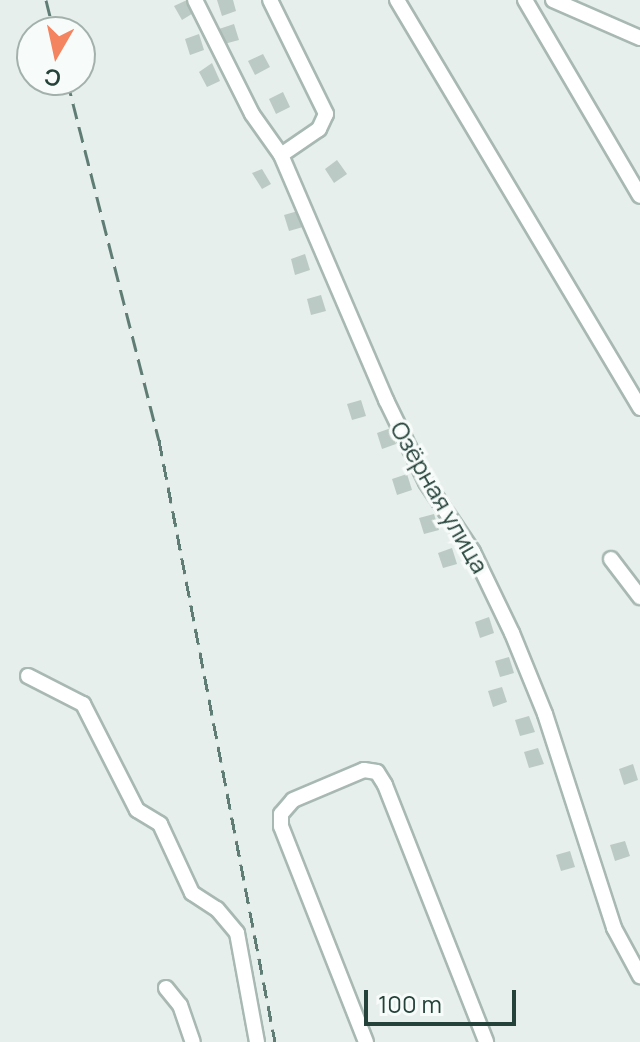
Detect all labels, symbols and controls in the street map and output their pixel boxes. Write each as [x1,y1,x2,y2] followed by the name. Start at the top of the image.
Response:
[16,16,96,96] north arrow
[42,62,63,94] text: С
[385,416,495,578] street label: Озёрная улица
[368,974,520,1024] scale bar
[378,987,442,1020] text: 100 m

